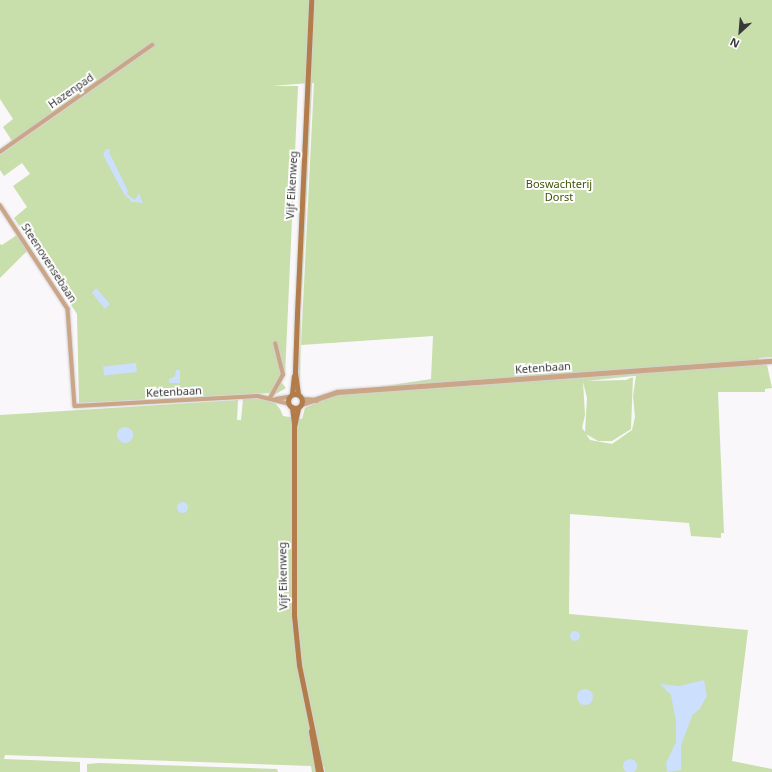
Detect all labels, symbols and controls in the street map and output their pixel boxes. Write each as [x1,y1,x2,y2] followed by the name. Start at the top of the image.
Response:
[720,12,760,52] north arrow
[727,35,742,52] text: N
[46,71,96,111] street label: Hazenpad
[284,151,300,219] street label: Vijf Eikenweg
[526,178,592,204] park label: Boswachterij Dorst
[19,221,79,305] street label: Steenovensebaan
[515,359,571,377] street label: Ketenbaan
[146,384,202,400] street label: Ketenbaan
[276,542,290,610] street label: Vijf Eikenweg

